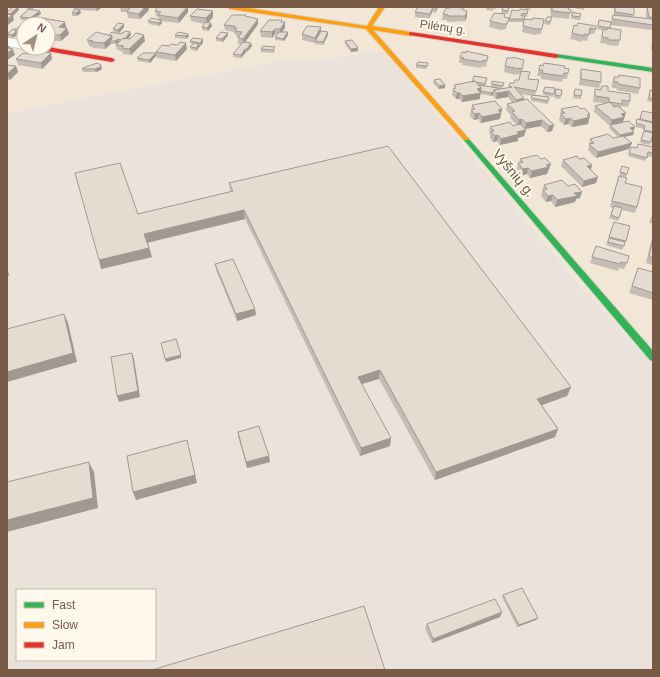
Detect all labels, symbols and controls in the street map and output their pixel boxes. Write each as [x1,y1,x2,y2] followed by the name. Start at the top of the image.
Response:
[16,16,56,56] north arrow
[419,17,467,37] street label: Pilėnų g.
[35,21,48,35] text: N
[490,146,538,200] street label: Vyšnių g.
[16,589,156,661] legend
[52,598,76,612] text: Fast
[52,618,78,632] text: Slow
[52,638,75,652] text: Jam

